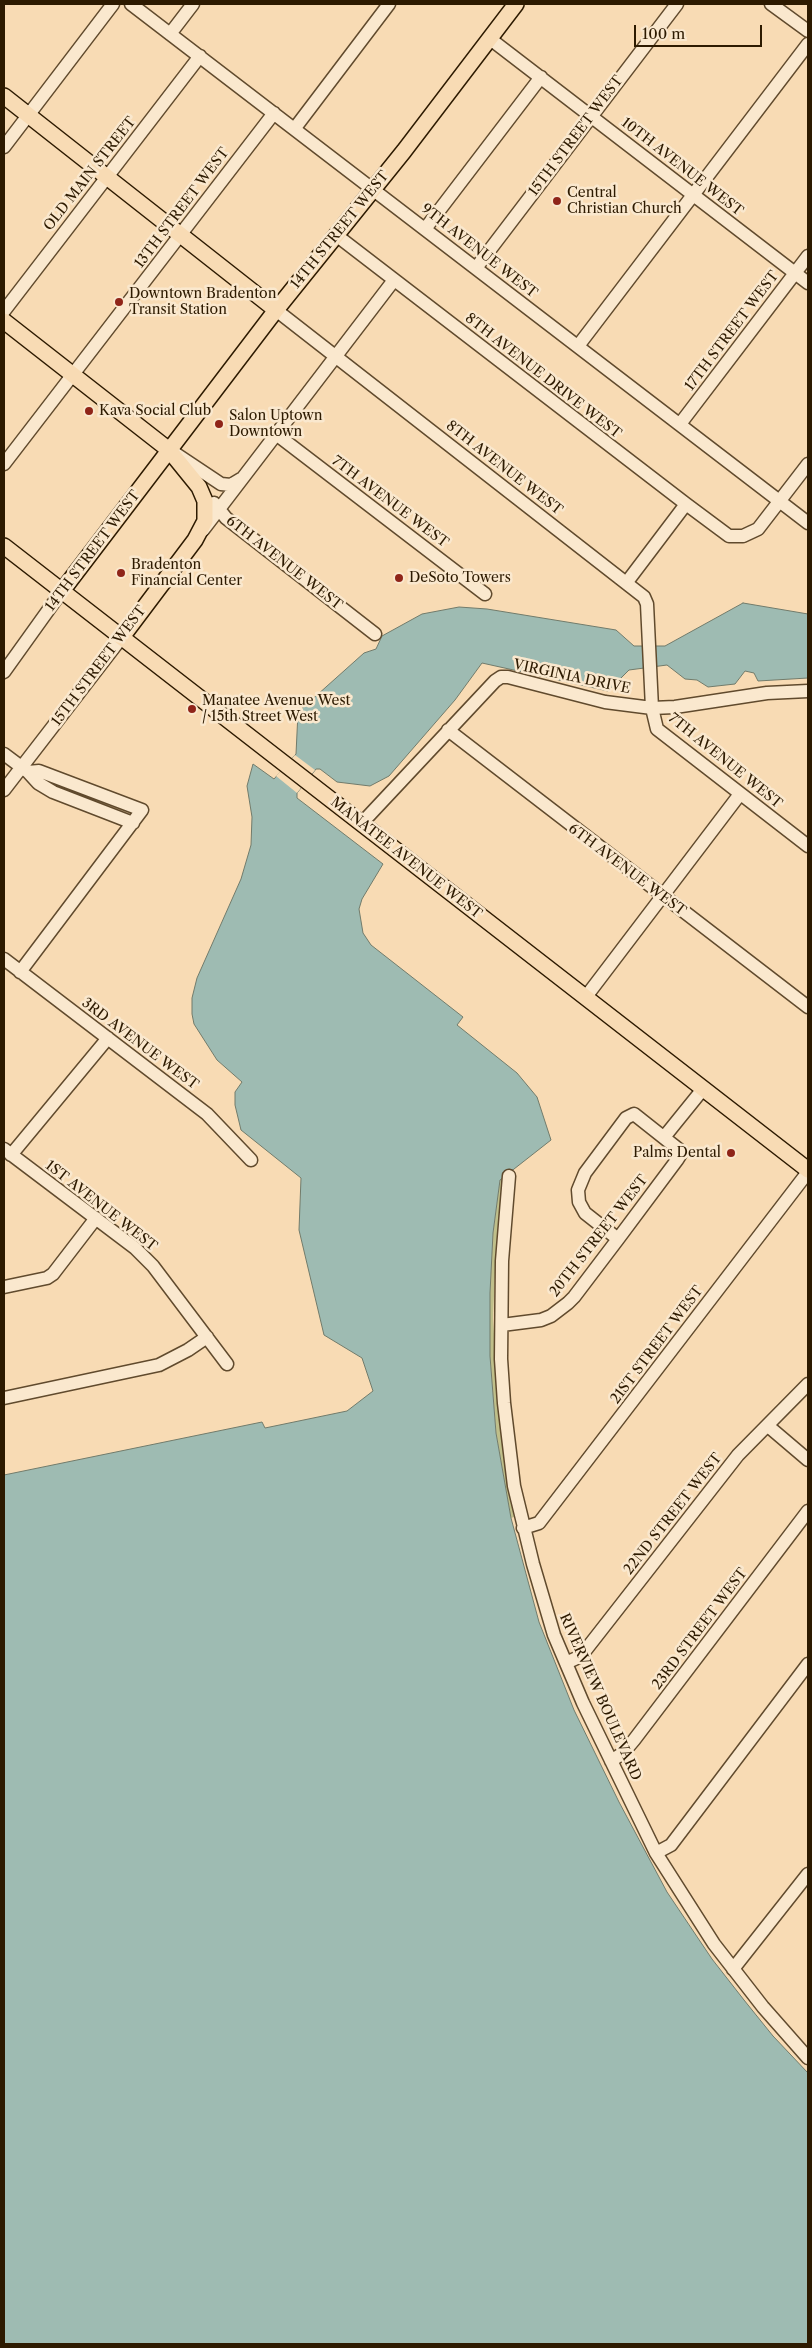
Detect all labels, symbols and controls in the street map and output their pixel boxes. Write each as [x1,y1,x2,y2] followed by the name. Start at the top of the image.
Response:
[637,15,764,47] scale bar
[642,24,685,43] text: 100 m
[525,73,627,199] street label: 15TH STREET WEST
[40,114,140,234] street label: OLD MAIN STREET
[618,114,746,220] street label: 10TH AVENUE WEST
[131,145,233,271] street label: 13TH STREET WEST
[287,168,393,292] street label: 14TH STREET WEST
[567,185,682,218] place label: Central Christian Church
[551,195,563,207] marker: Central Christian Church
[417,200,541,302] street label: 9TH AVENUE WEST
[682,268,782,394] street label: 17TH STREET WEST
[129,286,276,318] place label: Downtown Bradenton Transit Station
[113,296,125,308] marker: Downtown Bradenton Transit Station
[462,310,624,442] street label: 8TH AVENUE DRIVE WEST
[99,403,211,419] place label: Kava Social Club
[83,405,95,417] marker: Kava Social Club
[229,408,323,441] place label: Salon Uptown Downtown
[442,417,566,519] street label: 8TH AVENUE WEST
[213,418,225,430] marker: Salon Uptown Downtown
[328,453,452,551] street label: 7TH AVENUE WEST
[42,487,144,615] street label: 14TH STREET WEST
[223,512,345,614] street label: 6TH AVENUE WEST
[131,557,242,590] place label: Bradenton Financial Center
[115,567,127,579] marker: Bradenton Financial Center
[409,570,511,586] place label: DeSoto Towers
[393,572,405,584] marker: DeSoto Towers
[48,603,150,729] street label: 15TH STREET WEST
[512,656,632,698] street label: VIRGINIA DRIVE
[202,693,350,726] place label: Manatee Avenue West / 15th Street West
[186,703,198,715] marker: Manatee Avenue West / 15th Street West
[665,710,785,812] street label: 7TH AVENUE WEST
[327,794,485,922] street label: MANATEE AVENUE WEST
[565,820,689,920] street label: 6TH AVENUE WEST
[78,995,202,1093] street label: 3RD AVENUE WEST
[633,1145,721,1161] place label: Palms Dental
[725,1147,737,1159] marker: Palms Dental
[42,1157,160,1255] street label: 1ST AVENUE WEST
[546,1172,652,1300] street label: 20TH STREET WEST
[607,1283,707,1407] street label: 21ST STREET WEST
[620,1450,726,1578] street label: 22ND STREET WEST
[649,1565,751,1693] street label: 23RD STREET WEST
[556,1611,644,1783] street label: RIVERVIEW BOULEVARD

